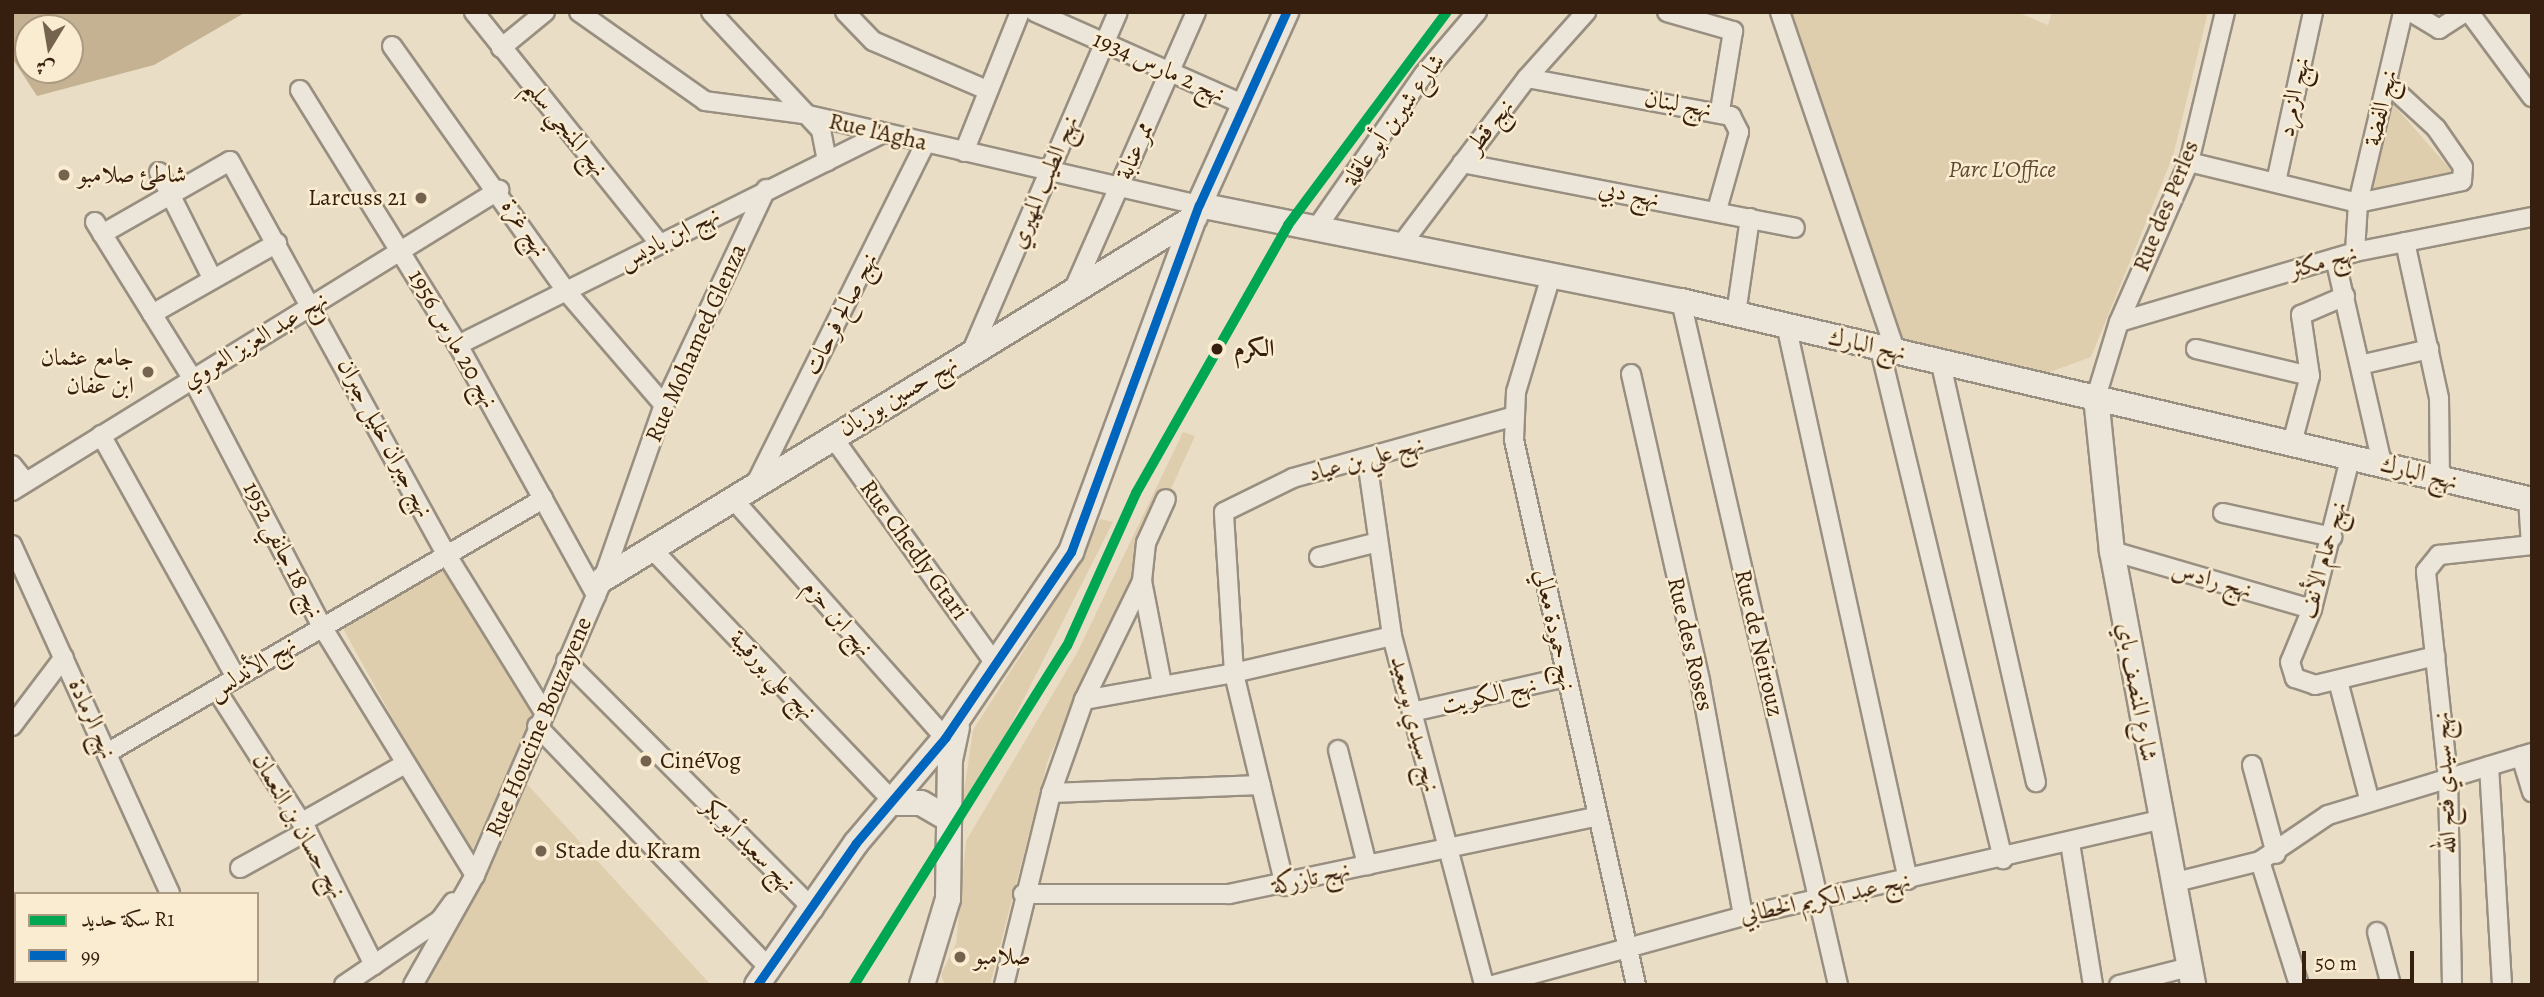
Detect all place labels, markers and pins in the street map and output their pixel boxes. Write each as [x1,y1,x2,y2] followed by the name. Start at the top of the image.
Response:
[78,161,186,189] place label: شاطئ صلامبو
[56,167,72,183] marker: شاطئ صلامبو
[308,184,407,212] place label: Larcuss 21
[413,190,429,206] marker: Larcuss 21
[1234,335,1275,363] place label: الكرم
[1206,338,1228,360] marker: الكرم
[40,344,134,400] place label: جامع عثمان ابن عفان
[140,364,156,380] marker: جامع عثمان ابن عفان
[660,747,741,775] place label: CinéVog
[638,753,654,769] marker: CinéVog
[555,837,701,865] place label: Stade du Kram
[533,843,549,859] marker: Stade du Kram
[974,943,1031,971] place label: صلامبو
[952,949,968,965] marker: صلامبو

